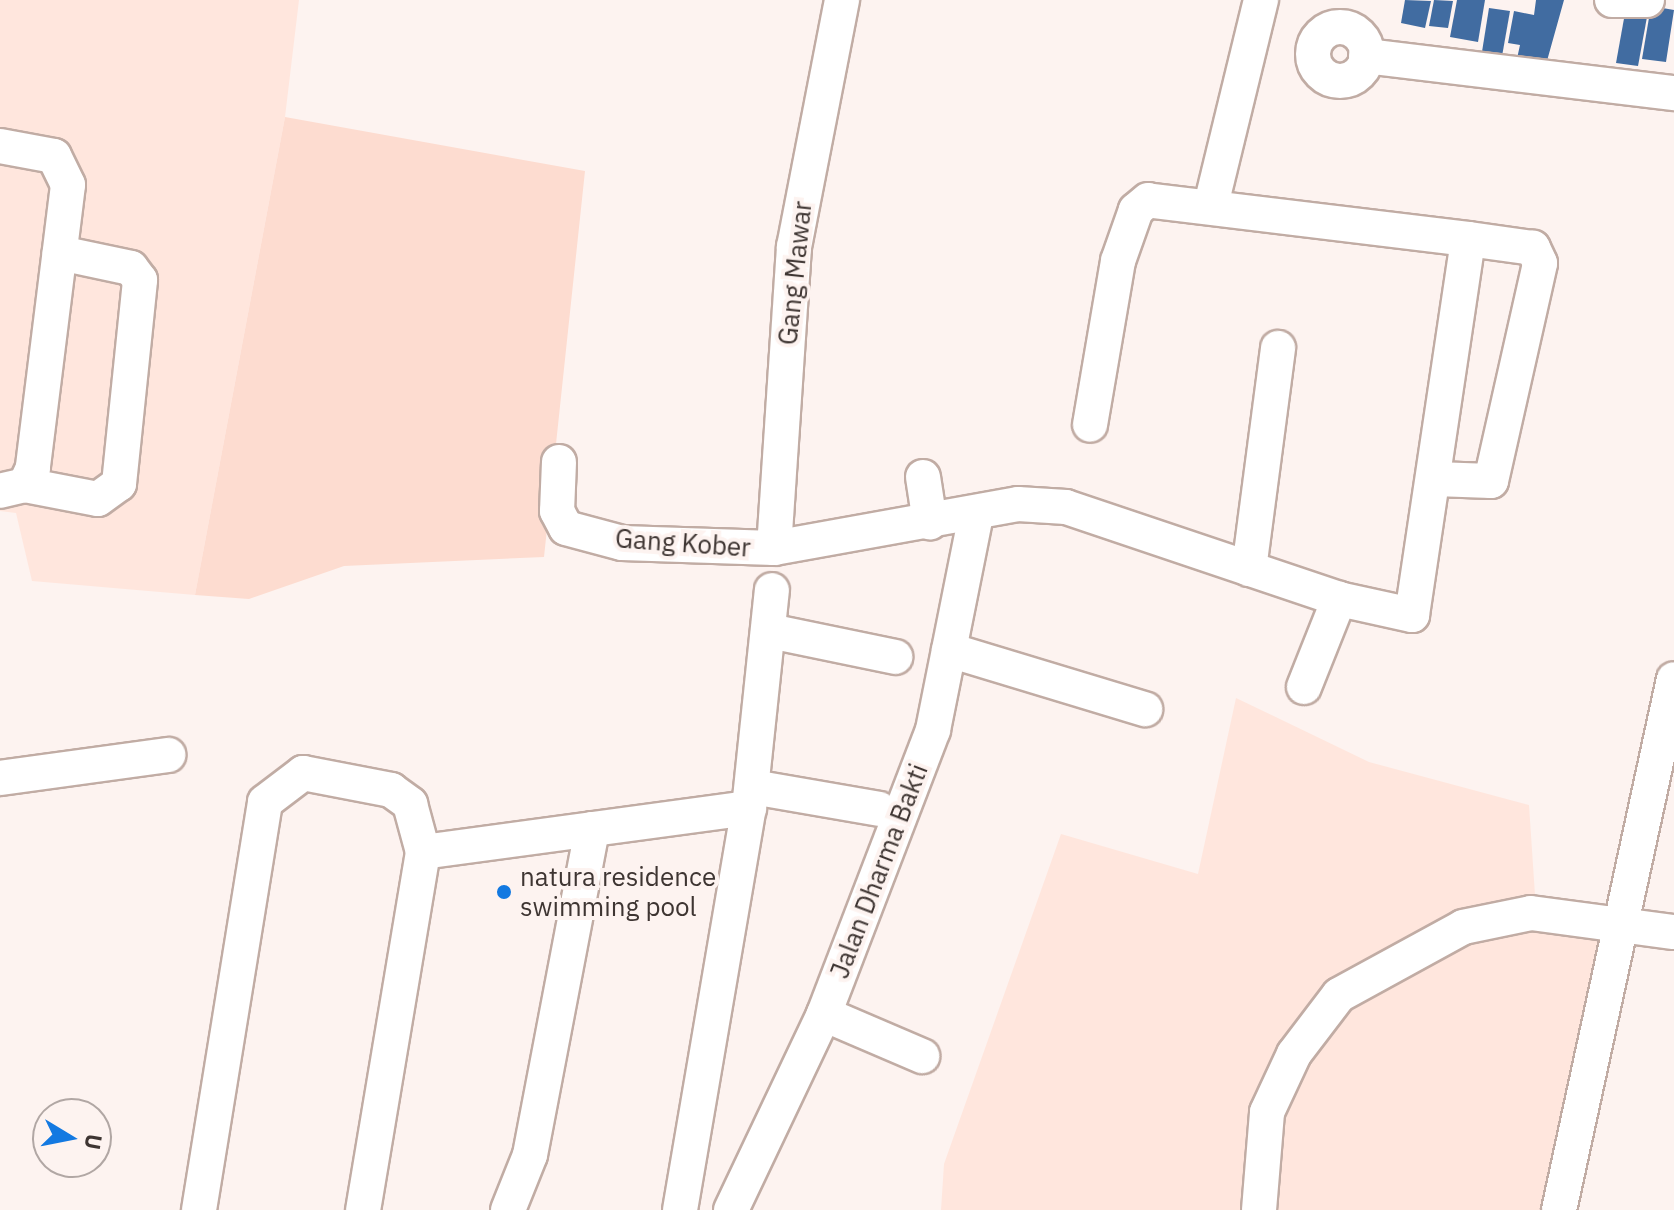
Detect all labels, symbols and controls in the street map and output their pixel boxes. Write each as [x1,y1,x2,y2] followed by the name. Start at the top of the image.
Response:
[772,199,818,347] street label: Gang Mawar
[614,523,752,563] street label: Gang Kober
[824,759,934,983] street label: Jalan Dharma Bakti
[520,861,716,922] place label: natura residence swimming pool
[495,883,513,901] marker: natura residence swimming pool
[32,1098,112,1178] north arrow
[79,1132,110,1152] text: U

